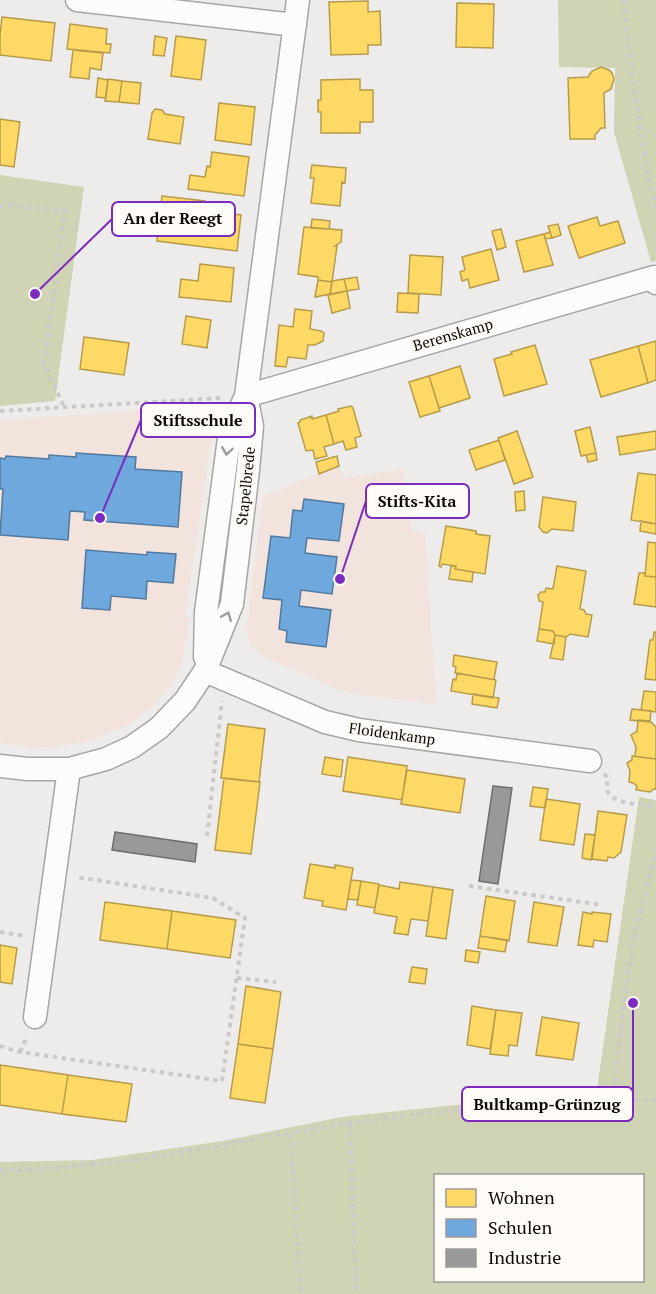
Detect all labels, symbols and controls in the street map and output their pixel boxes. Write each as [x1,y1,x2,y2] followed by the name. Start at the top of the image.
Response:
[112,202,235,236] callout: An der Reegt
[123,207,223,229] text: An der Reegt
[410,313,495,355] street label: Berenskamp
[141,403,255,437] callout: Stiftsschule
[153,409,243,431] text: Stiftsschule
[221,446,234,456] one-way arrow
[231,446,259,526] street label: Stapelbrede
[366,484,469,518] callout: Stifts-Kita
[378,490,456,512] text: Stifts-Kita
[220,612,232,623] one-way arrow
[348,717,437,749] street label: Floidenkamp
[462,1087,633,1121] callout: Bultkamp-Grünzug
[473,1093,622,1115] text: Bultkamp-Grünzug
[434,1174,644,1282] legend
[488,1185,555,1209] text: Wohnen
[488,1215,552,1239] text: Schulen
[488,1245,561,1269] text: Industrie

